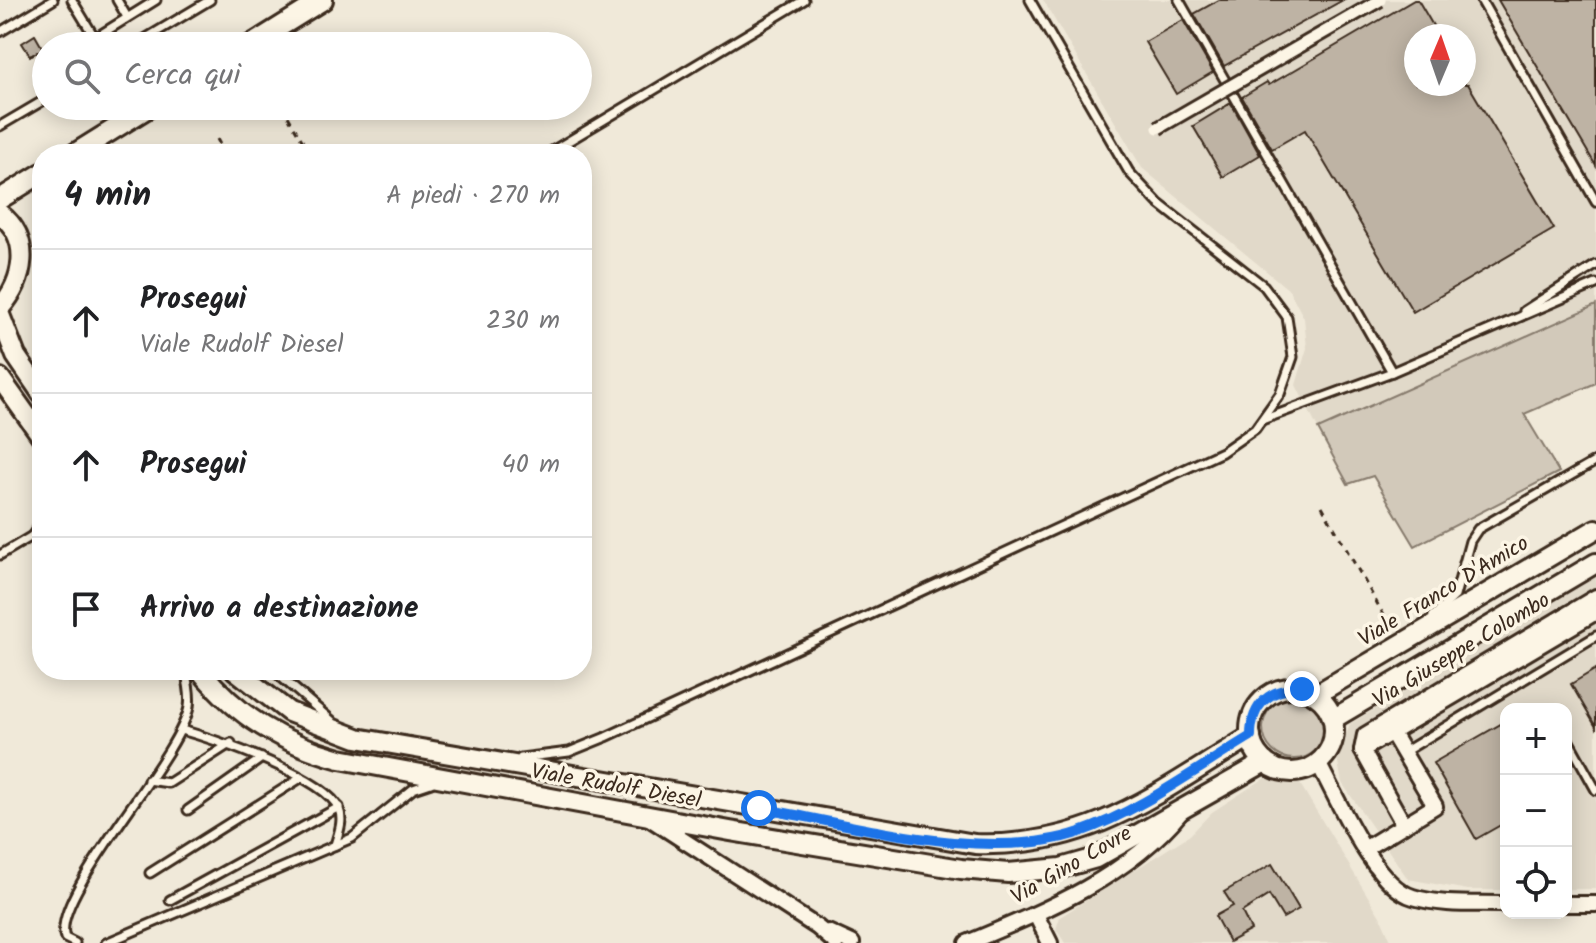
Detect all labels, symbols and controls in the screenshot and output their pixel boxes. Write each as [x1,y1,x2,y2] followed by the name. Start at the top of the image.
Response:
[1404,24,1476,96] north arrow
[32,32,592,120] search box
[124,52,241,100] text: Cerca qui
[60,54,104,98] icon: search
[64,169,151,223] text: 4 min
[386,175,560,217] text: A piedi · 270 m
[140,276,246,324] text: Prosegui
[64,299,108,343] icon: ahead
[486,300,560,342] text: 230 m
[140,324,344,366] text: Viale Rudolf Diesel
[140,441,246,489] text: Prosegui
[64,443,108,487] icon: ahead
[502,444,560,486] text: 40 m
[1352,527,1536,657] street label: Viale Franco D'Amico
[1366,584,1558,718] street label: Via Giuseppe Colombo
[140,585,418,633] text: Arrivo a destinazione
[64,587,108,631] icon: arrive
[1284,671,1320,707] route end
[1500,703,1572,919] map controls
[1500,703,1572,775] button: +
[528,755,704,819] street label: Viale Rudolf Diesel
[1500,775,1572,847] button: −
[741,790,777,826] route start
[1005,817,1139,915] street label: Via Gino Covre
[1500,847,1572,919] button: locate

